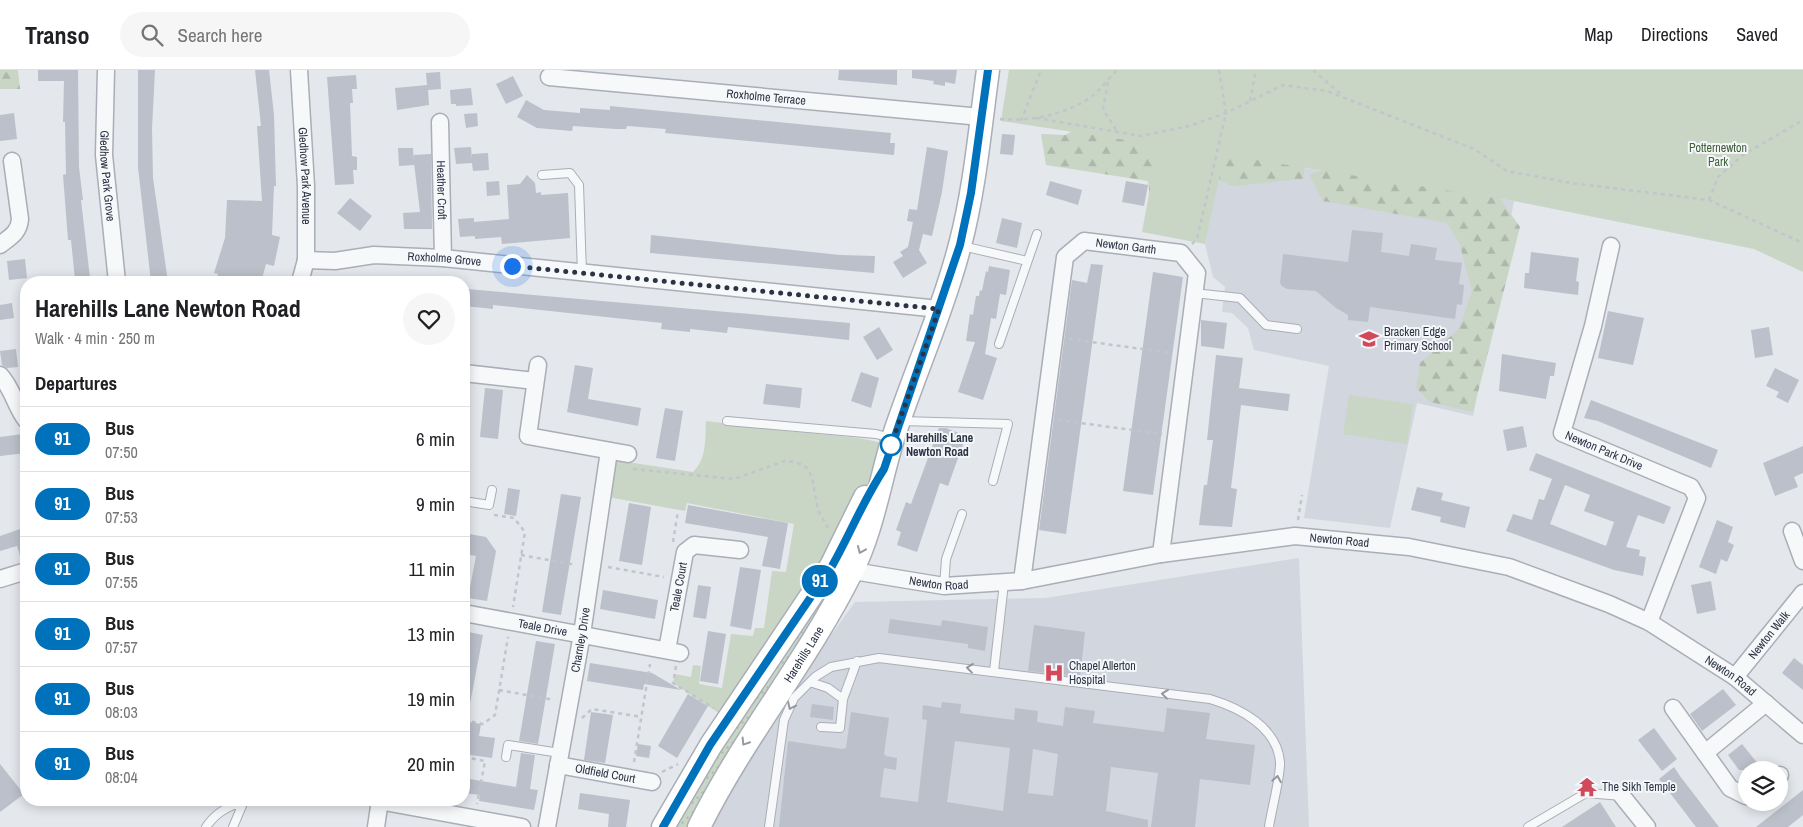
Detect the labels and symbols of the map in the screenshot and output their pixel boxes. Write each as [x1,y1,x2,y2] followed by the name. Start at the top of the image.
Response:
[726,85,807,109] street label: Roxholme Terrace
[294,127,314,224] street label: Gledhow Park Avenue
[96,130,119,222] street label: Gledhow Park Grove
[1689,140,1747,170] park label: Potternewton Park
[433,160,450,220] street label: Heather Croft
[1095,235,1157,258] street label: Newton Garth
[407,248,482,270] street label: Roxholme Grove
[500,254,525,279] your location
[1384,324,1451,354] place label: Bracken Edge Primary School
[1358,328,1380,350] school or university icon: Bracken Edge Primary School
[1563,427,1645,474] street label: Newton Park Drive
[906,430,974,460] place label: Harehills Lane Newton Road
[880,434,902,456] marker: Harehills Lane Newton Road
[1309,529,1370,551] street label: Newton Road
[857,545,867,554] one-way arrow
[666,561,691,613] street label: Teale Court
[798,565,842,597] line badge: 91
[908,572,969,594] street label: Newton Road
[567,606,594,674] street label: Charnley Drive
[1745,608,1793,662] street label: Newton Walk
[517,615,569,640] street label: Teale Drive
[780,623,828,686] street label: Harehills Lane
[1702,652,1760,700] street label: Newton Road
[1069,658,1136,688] place label: Chapel Allerton Hospital
[1043,662,1065,684] hospital icon: Chapel Allerton Hospital
[965,663,973,674] one-way arrow
[1161,689,1169,700] one-way arrow
[786,701,797,710] one-way arrow
[742,737,752,746] one-way arrow
[574,760,637,787] street label: Oldfield Court
[1272,775,1282,783] one-way arrow
[1576,776,1598,798] temple icon: The Sikh Temple
[1602,779,1676,795] place label: The Sikh Temple

